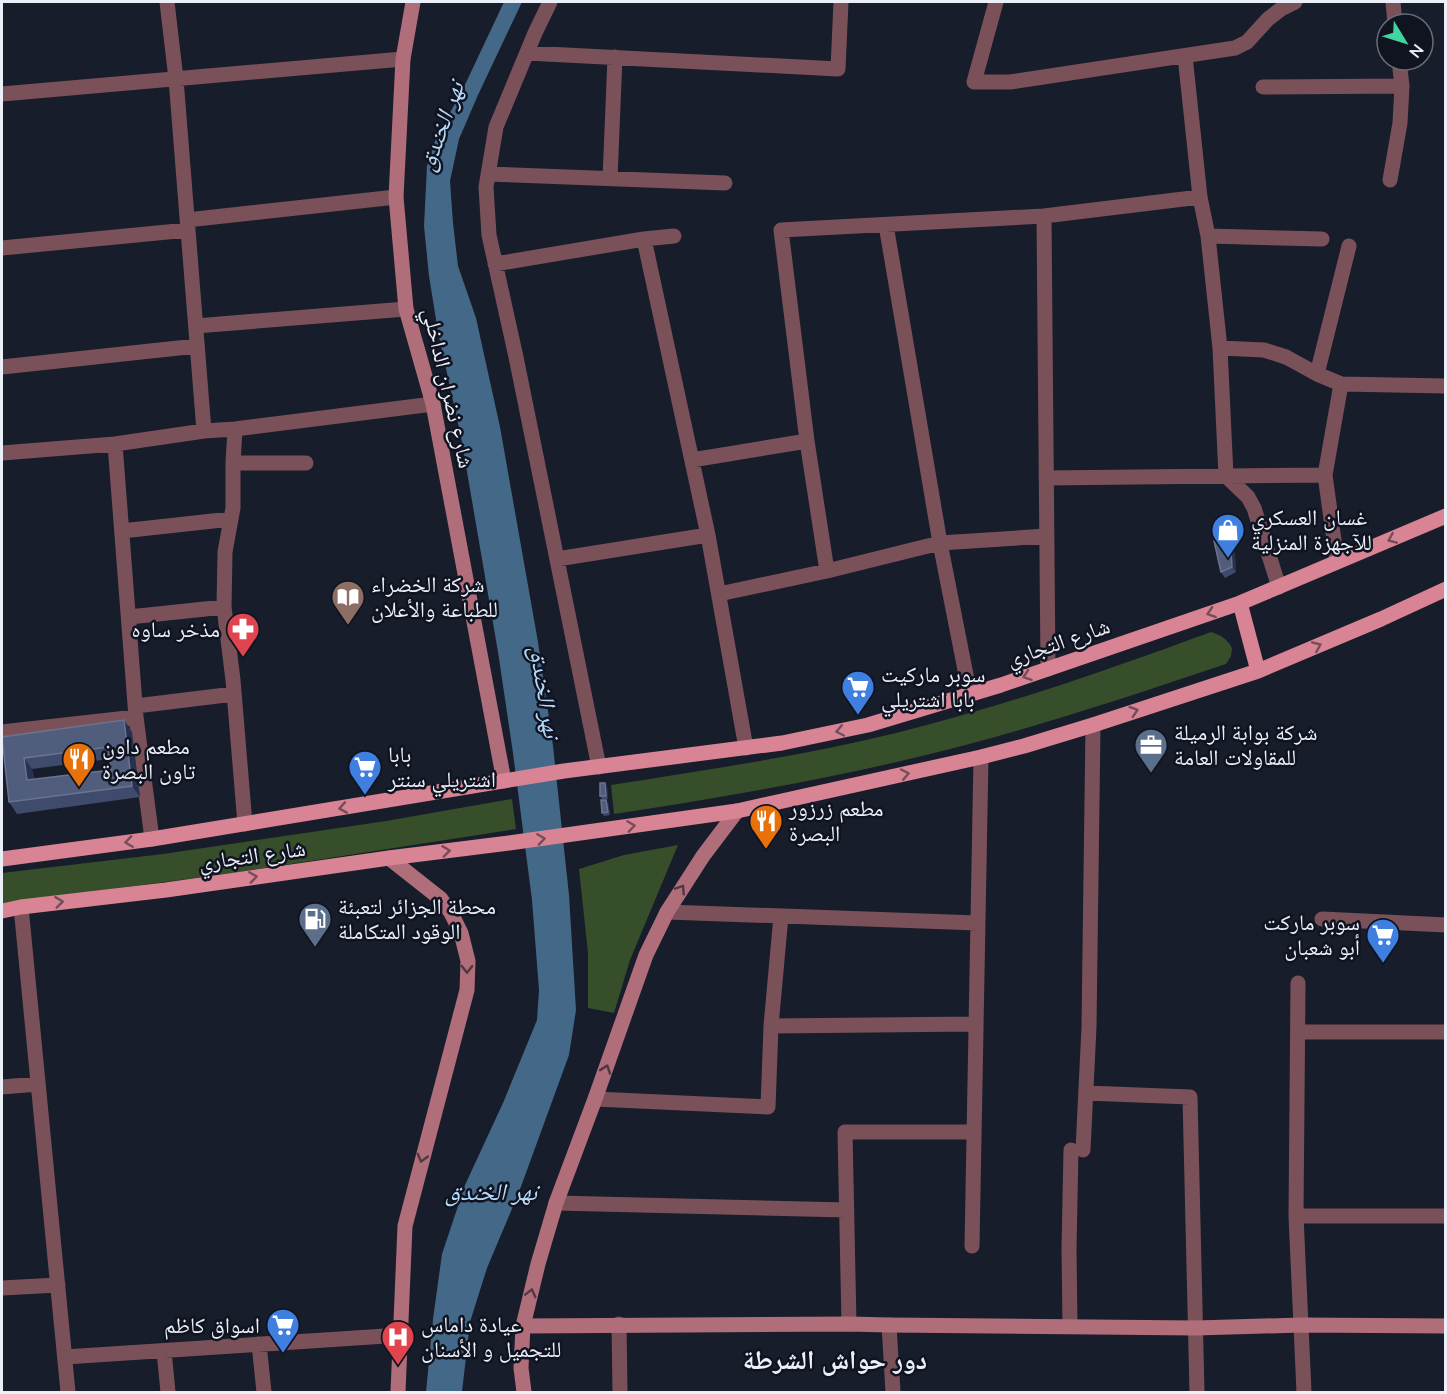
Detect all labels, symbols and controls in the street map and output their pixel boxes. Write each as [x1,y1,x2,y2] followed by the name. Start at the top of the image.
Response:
[1375,12,1435,72] north arrow
[1405,40,1428,62] text: N
[410,73,472,175] water label: نهر الخندق
[413,305,481,472] street label: شارع نضران الداخلي
[1251,503,1372,556] place label: غسان العسكري للآجهزة المنزلية
[1210,512,1246,559] shop icon: غسان العسكري للآجهزة المنزلية
[1387,532,1398,544] one-way arrow
[371,570,498,623] place label: شركة الخضراء للطباعة والأعلان
[330,579,366,626] library icon: شركة الخضراء للطباعة والأعلان
[1206,605,1217,618] one-way arrow
[225,611,261,658] pharmacy icon: مذخر ساوه
[1003,611,1115,676] street label: شارع التجاري
[132,615,220,643] place label: مذخر ساوه
[1311,641,1322,653] one-way arrow
[523,644,569,744] water label: نهر الخندق
[881,660,986,717] place label: سوبر ماركيت بابا اشتريلي
[840,669,876,716] supermarket icon: سوبر ماركيت بابا اشتريلي
[1022,669,1033,682] one-way arrow
[1128,706,1139,719] one-way arrow
[1174,718,1318,771] place label: شركة بوابة الرميلة للمقاولات العامة
[835,724,845,737] one-way arrow
[1133,727,1169,774] office icon: شركة بوابة الرميلة للمقاولات العامة
[102,732,196,785] place label: مطعم داون تاون البصرة
[387,740,496,797] place label: بابا اشتريلي سنتر
[61,741,97,788] restaurant icon: مطعم داون تاون البصرة
[347,749,383,796] supermarket icon: بابا اشتريلي سنتر
[900,768,910,781] one-way arrow
[788,794,884,847] place label: مطعم زرزور البصرة
[338,801,348,814] one-way arrow
[748,803,784,850] restaurant icon: مطعم زرزور البصرة
[627,820,636,832] one-way arrow
[537,833,546,845] one-way arrow
[197,834,308,880] street label: شارع التجاري
[125,835,134,848] one-way arrow
[441,845,451,858] one-way arrow
[248,872,257,884] one-way arrow
[674,885,685,896] one-way arrow
[338,892,496,945] place label: محطة الجزائر لتعبئة الوقود المتكاملة
[55,896,64,909] one-way arrow
[297,901,333,948] fuel station icon: محطة الجزائر لتعبئة الوقود المتكاملة
[1263,908,1360,961] place label: سوبر ماركت أبو شعبان
[1365,917,1401,964] supermarket icon: سوبر ماركت أبو شعبان
[461,965,473,974] one-way arrow
[599,1064,612,1074] one-way arrow
[417,1153,430,1163] one-way arrow
[445,1176,541,1207] water label: نهر الخندق
[524,1288,537,1298] one-way arrow
[265,1307,301,1354] supermarket icon: اسواق كاظم
[421,1310,561,1363] place label: عيادة داماس للتجميل و الأسنان
[164,1311,260,1340] place label: اسواق كاظم
[380,1319,416,1366] hospital icon: عيادة داماس للتجميل و الأسنان
[743,1343,927,1376] district label: دور حواش الشرطة

